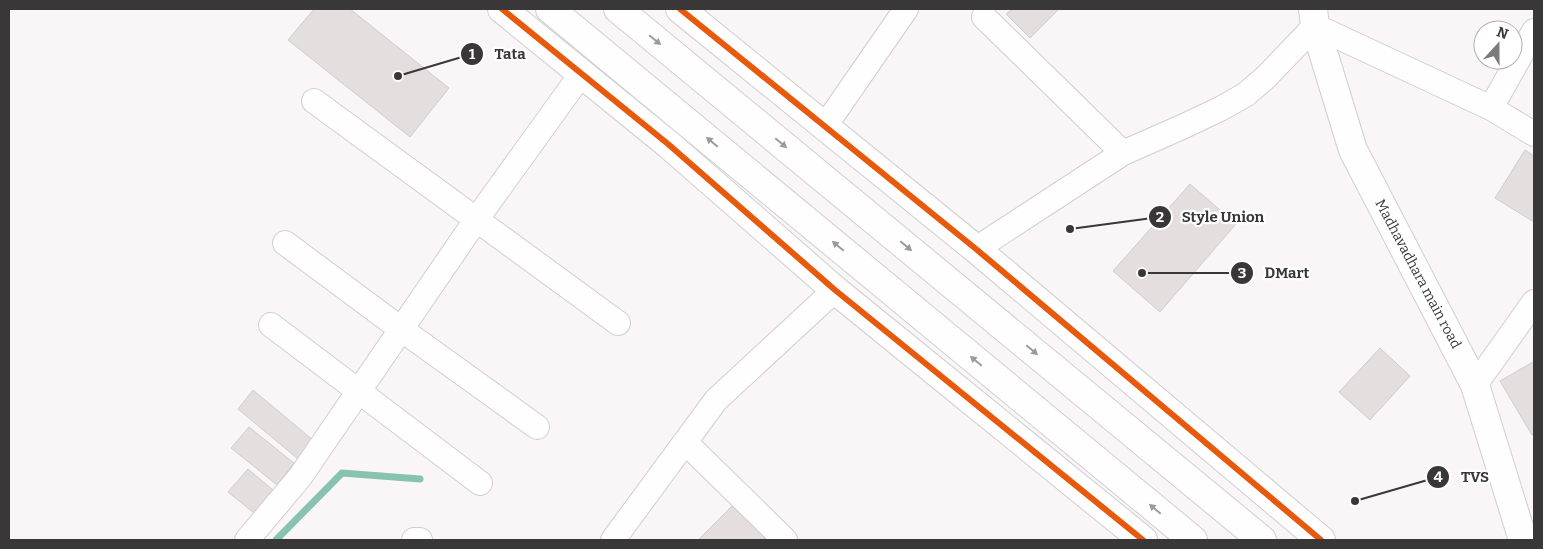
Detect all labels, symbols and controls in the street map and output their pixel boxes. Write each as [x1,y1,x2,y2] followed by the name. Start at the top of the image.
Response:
[1473,20,1523,70] north arrow
[1494,23,1511,43] text: N
[649,34,662,45] one-way arrow
[459,39,535,69] callout: Tata
[469,45,476,63] text: 1
[494,45,526,63] text: Tata
[706,137,719,148] one-way arrow
[774,137,787,148] one-way arrow
[1371,196,1465,352] street label: Madhavadhara main road
[1147,202,1275,232] callout: Style Union
[1156,208,1164,226] text: 2
[1182,208,1265,226] text: Style Union
[831,240,844,251] one-way arrow
[900,241,913,252] one-way arrow
[1229,258,1319,288] callout: DMart
[1238,264,1246,282] text: 3
[1265,264,1310,282] text: DMart
[1025,344,1038,355] one-way arrow
[970,355,983,366] one-way arrow
[1426,462,1499,492] callout: TVS
[1433,468,1443,486] text: 4
[1461,468,1489,486] text: TVS
[1149,504,1162,515] one-way arrow

